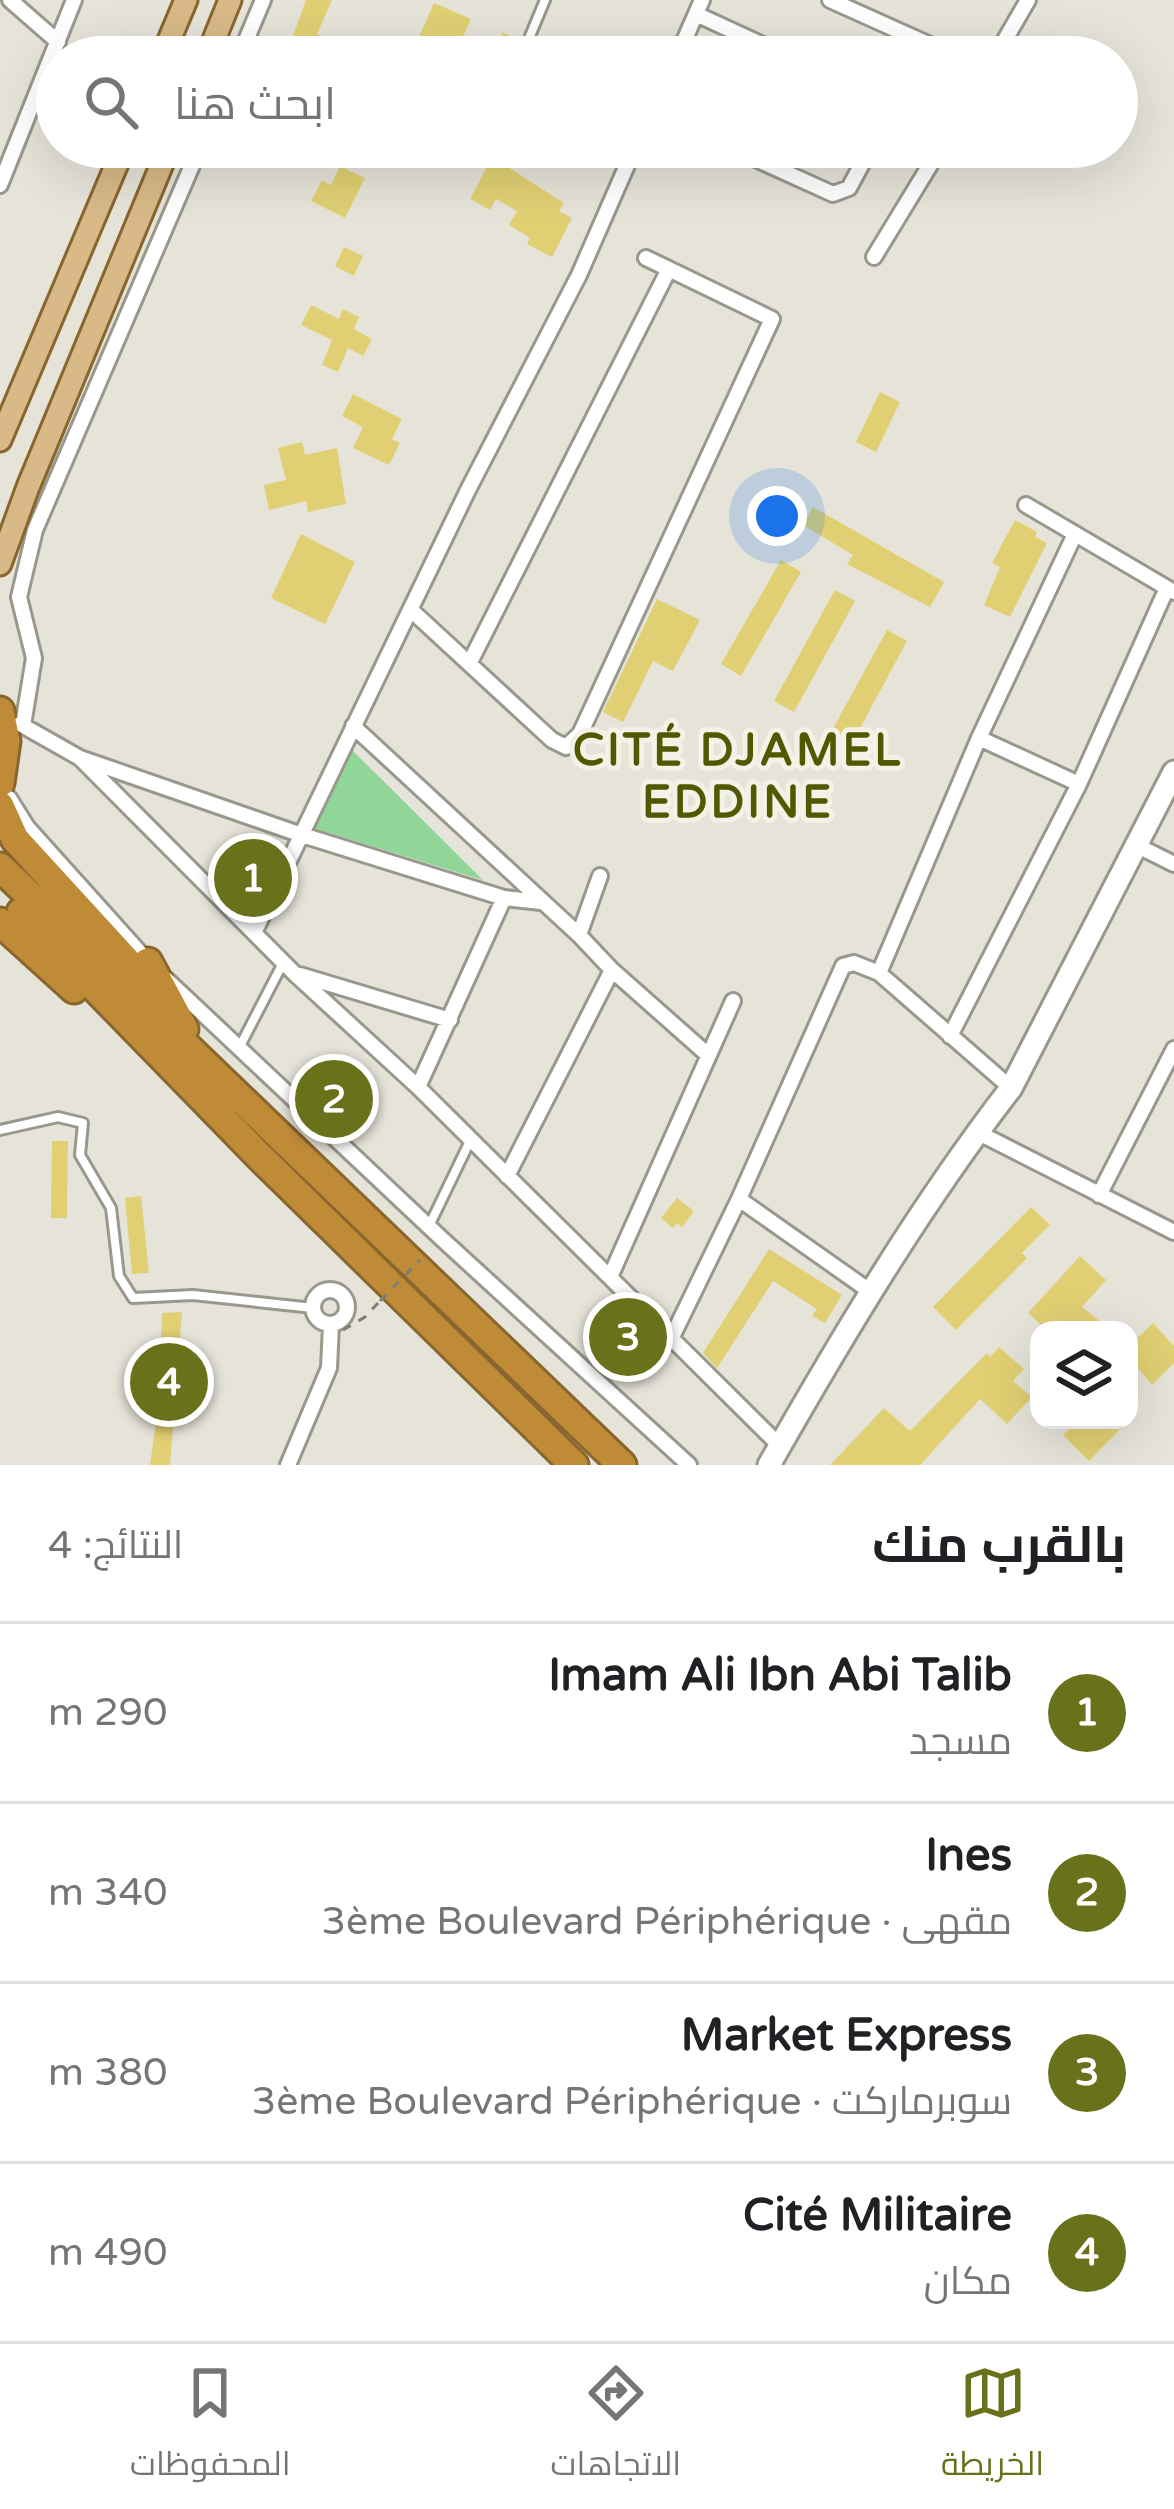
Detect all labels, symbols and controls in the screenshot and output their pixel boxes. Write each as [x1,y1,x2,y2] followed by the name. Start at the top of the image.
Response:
[36,36,1138,168] search box
[78,69,144,135] icon: search
[174,78,336,132] text: ابحث هنا
[747,486,807,546] your location
[573,722,903,830] district label: CITÉ DJAMEL EDDINE
[214,833,292,923] pin: 1
[295,1054,373,1144] pin: 2
[589,1292,667,1382] pin: 3
[1030,1321,1138,1429] map controls
[1030,1321,1138,1429] button: layers
[130,1337,208,1427] pin: 4
[872,1515,1126,1577] text: بالقرب منك
[48,1522,183,1569] text: النتائج: 4
[548,1649,1012,1703] text: Imam Ali Ibn Abi Talib
[48,1689,167,1736] text: 290 m
[1075,1689,1099,1736] text: 1
[909,1718,1012,1765] text: مسجد
[925,1829,1012,1883] text: Ines
[48,1869,167,1916] text: 340 m
[1075,1869,1099,1916] text: 2
[322,1898,1012,1945] text: مقهى · 3ème Boulevard Périphérique
[681,2009,1012,2063] text: Market Express
[48,2049,167,2096] text: 380 m
[1075,2049,1099,2096] text: 3
[252,2078,1012,2125] text: سوبرماركت · 3ème Boulevard Périphérique
[743,2189,1012,2243] text: Cité Militaire
[48,2229,167,2276] text: 490 m
[1075,2229,1099,2276] text: 4
[924,2258,1012,2305] text: مكان
[130,2360,291,2494] tab: المحفوظات
[550,2360,681,2494] tab: الاتجاهات
[941,2360,1044,2494] tab: الخريطة

